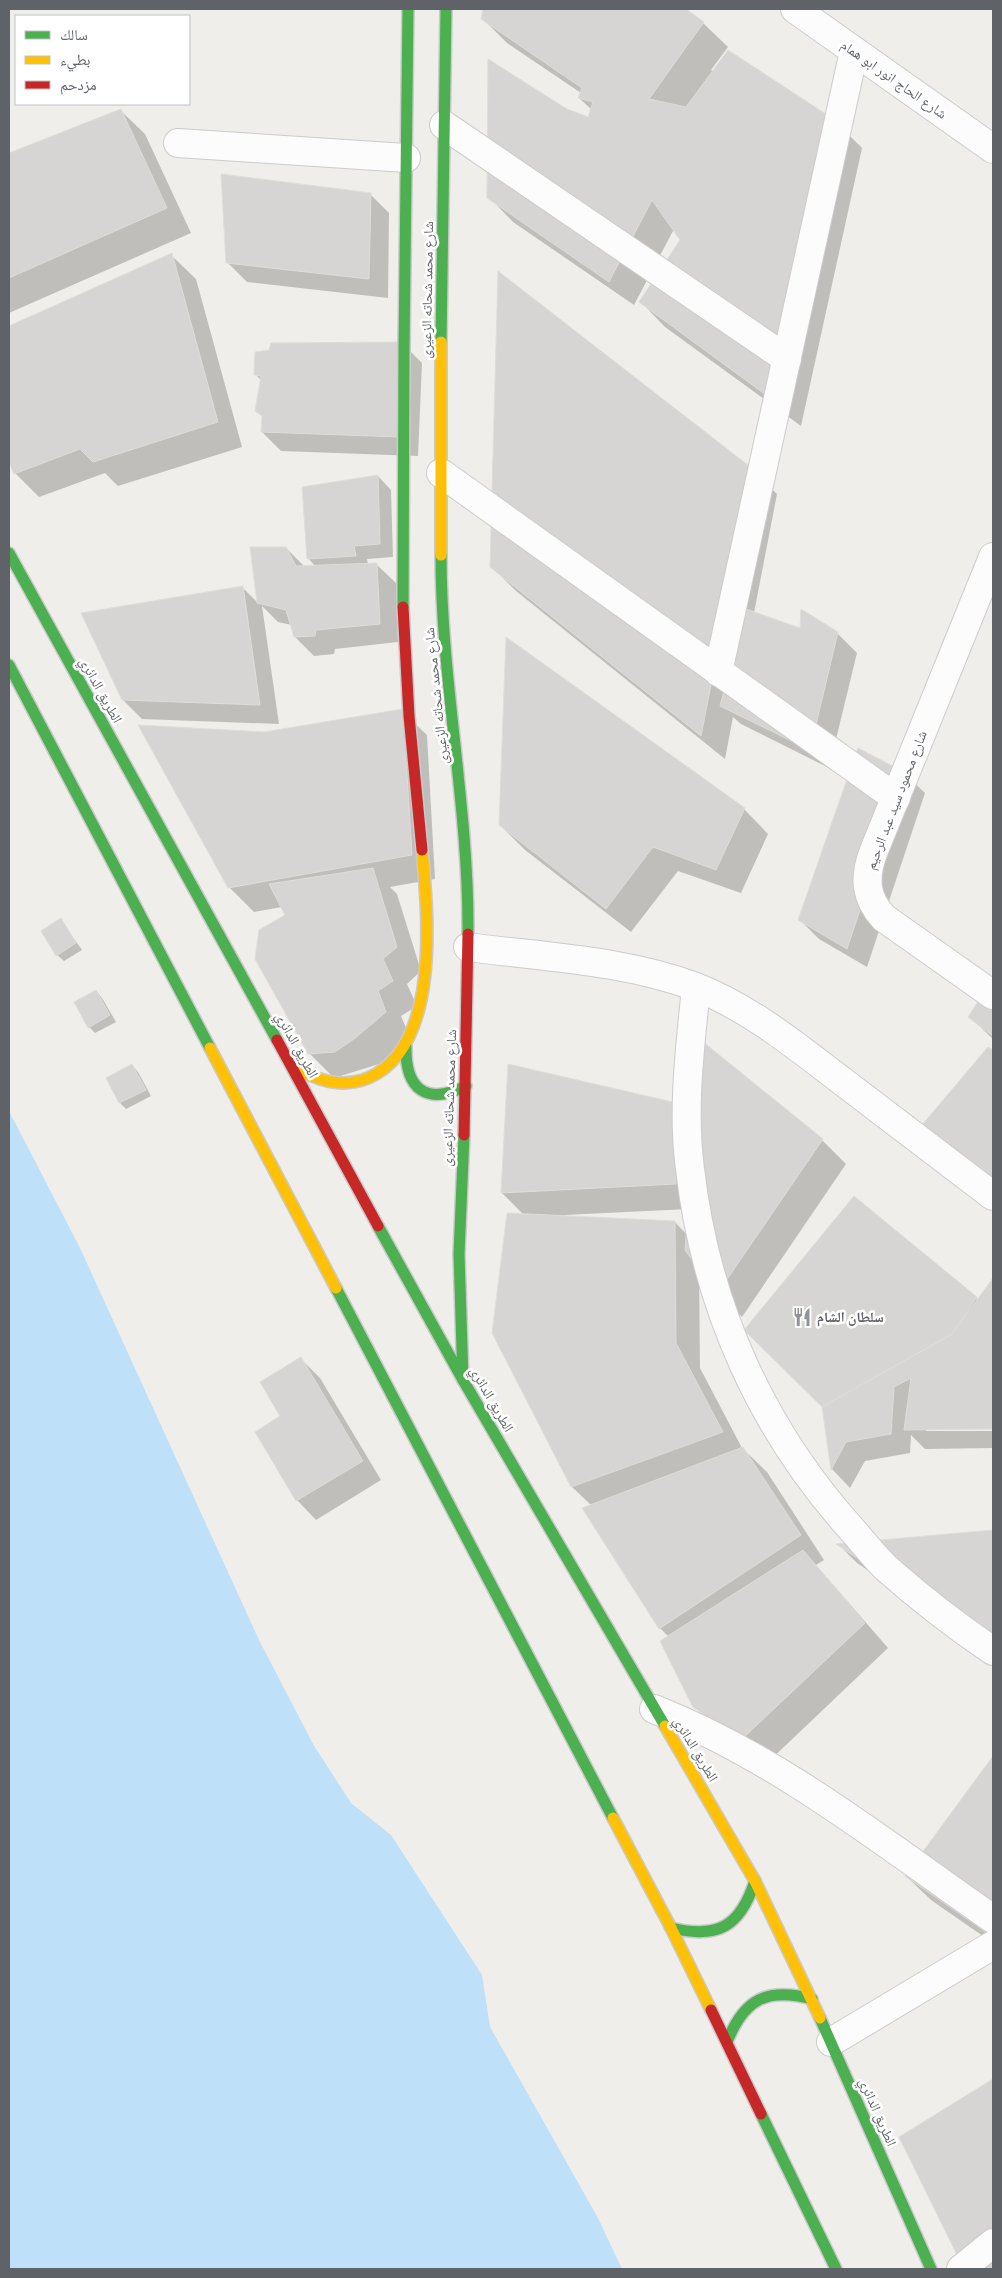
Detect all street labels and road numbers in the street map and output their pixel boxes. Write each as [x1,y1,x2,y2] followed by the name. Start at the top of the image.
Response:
[837,36,951,123] street label: شارع الحاج انور ابو همام
[417,221,438,359] street label: شارع محمد شحاته الزعيرى
[420,627,453,765] street label: شارع محمد شحاته الزعيرى
[73,654,126,727] street label: الطريق الدائري
[861,728,932,872] street label: شارع محمود سيد عبد الرحيم
[269,1009,322,1082] street label: الطريق الدائري
[438,1029,461,1167] street label: شارع محمد شحاته الزعيرى
[464,1363,518,1436] street label: الطريق الدائري
[667,1713,722,1786] street label: الطريق الدائري
[853,2075,901,2150] street label: الطريق الدائري

